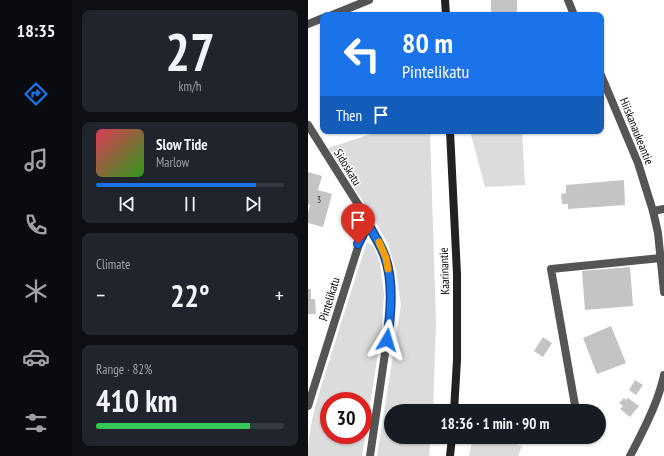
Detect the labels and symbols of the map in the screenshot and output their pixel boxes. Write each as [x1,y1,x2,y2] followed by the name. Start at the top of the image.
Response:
[617,95,657,167] street label: Hiiskanaukeantie
[331,146,365,188] street label: Sidoskatu
[317,193,321,206] house number: 3
[341,203,375,244] pin
[436,247,452,295] street label: Kaarinantie
[315,275,343,323] street label: Pintelikatu
[366,319,408,361] position arrow
[320,392,372,444] speed limit sign: 30

